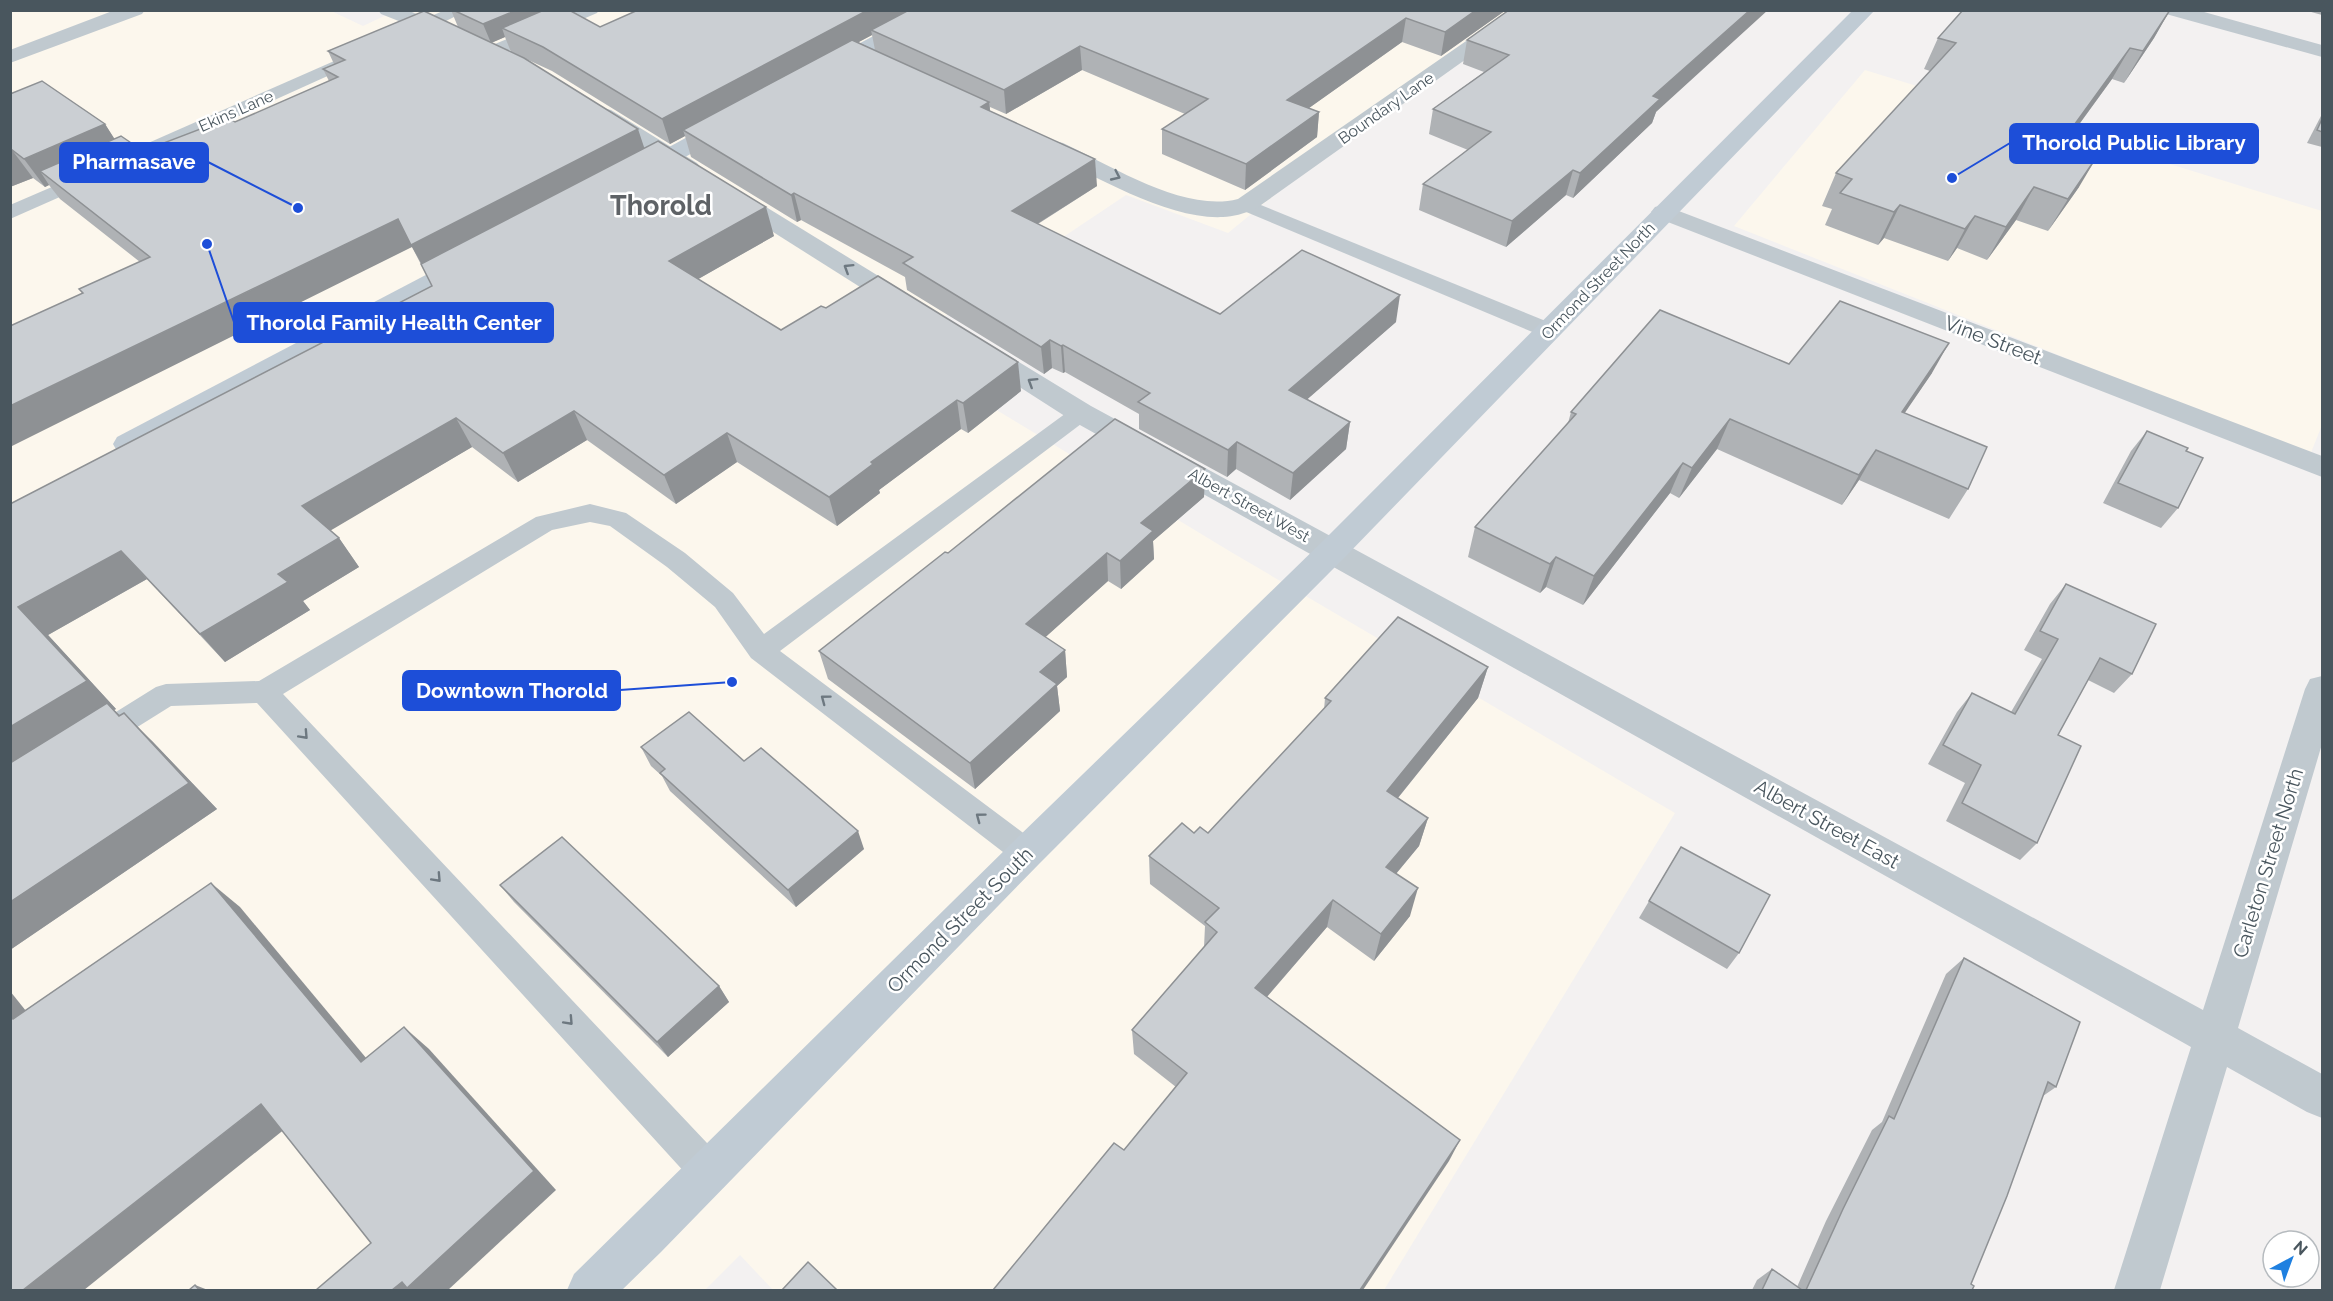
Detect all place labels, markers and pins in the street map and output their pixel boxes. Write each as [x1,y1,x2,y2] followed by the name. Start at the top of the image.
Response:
[2010,124,2258,163] callout: Thorold Public Library
[60,143,208,182] callout: Pharmasave
[234,303,553,342] callout: Thorold Family Health Center
[403,671,620,710] callout: Downtown Thorold

